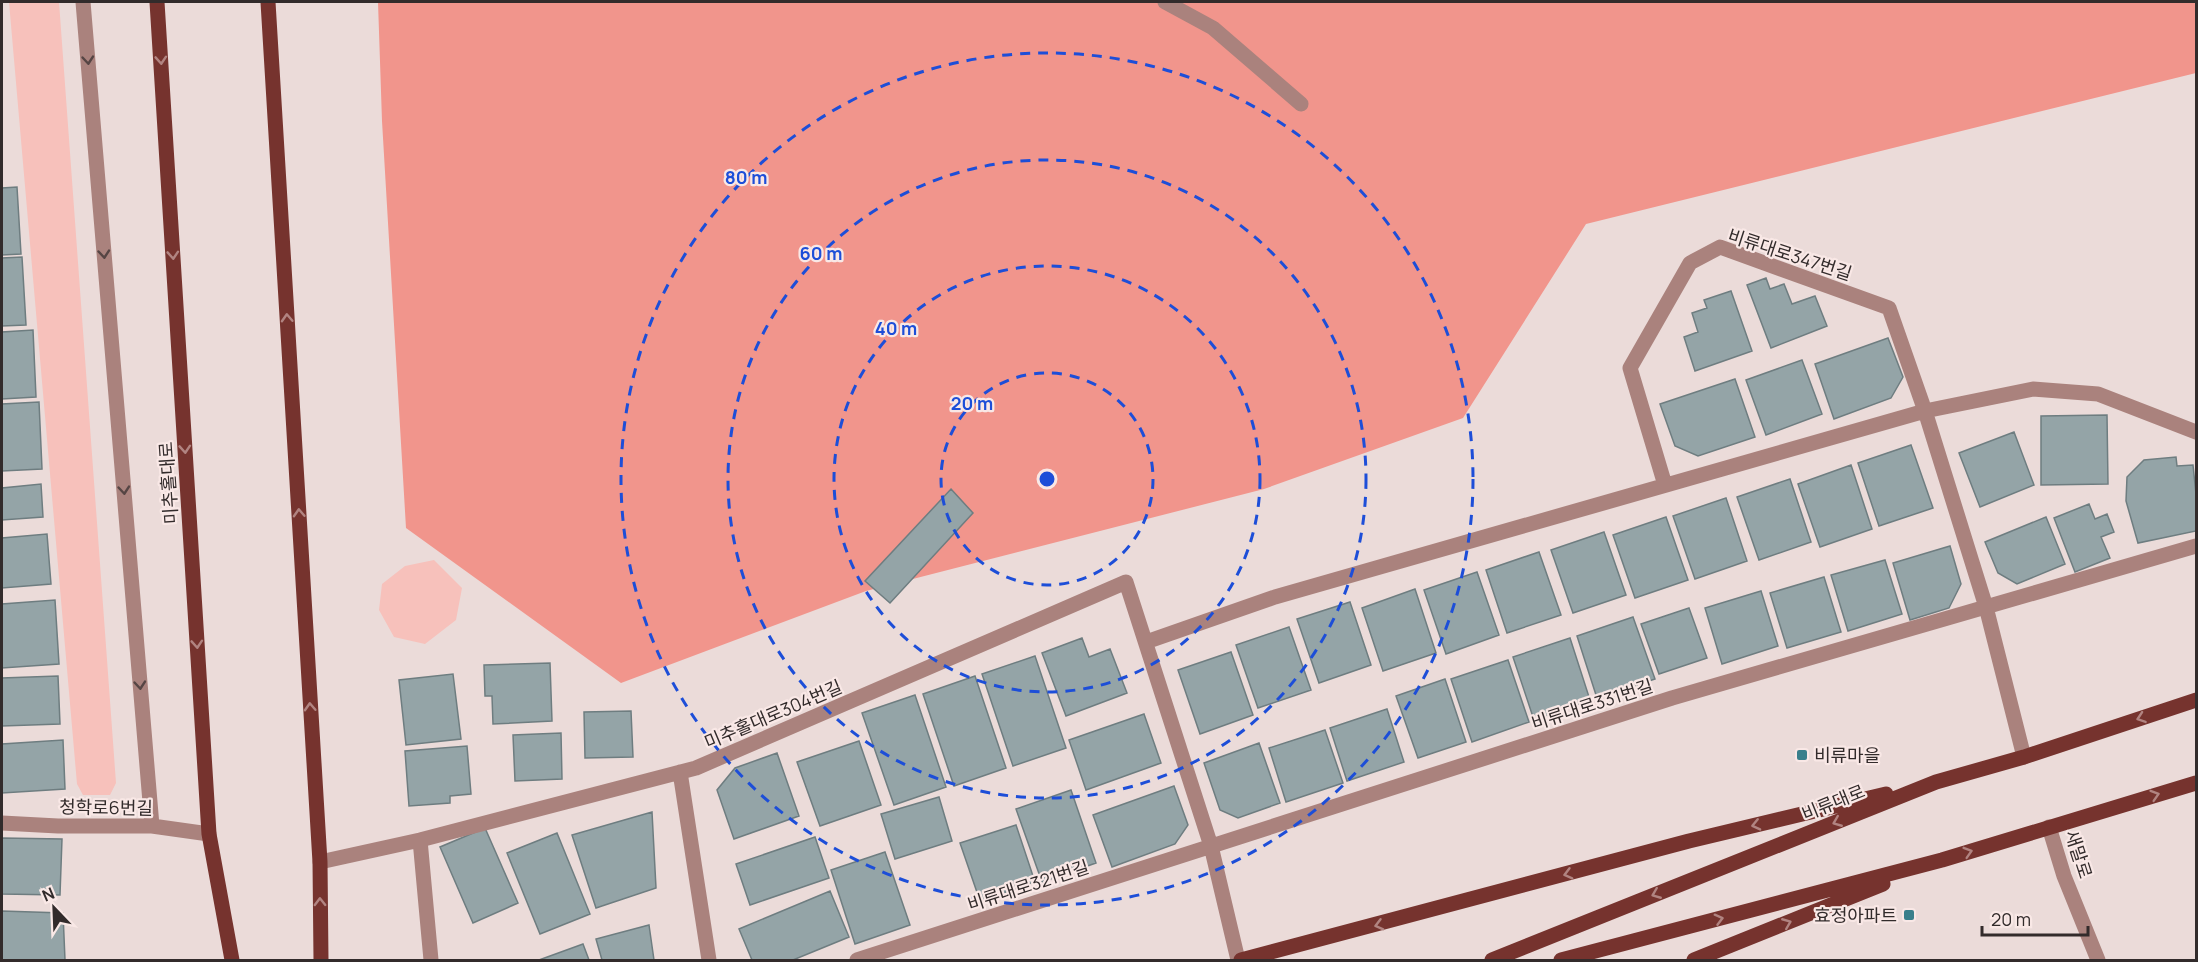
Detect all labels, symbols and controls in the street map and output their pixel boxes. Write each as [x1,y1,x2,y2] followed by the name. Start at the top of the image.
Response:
[81,55,94,64] one-way arrow
[154,55,167,64] one-way arrow
[725,165,767,189] text: 80 m
[1725,223,1855,285] street label: 비류대로347번길
[800,241,842,265] text: 60 m
[97,250,110,259] one-way arrow
[167,250,180,259] one-way arrow
[281,313,294,323] one-way arrow
[875,316,917,340] text: 40 m
[951,391,993,415] text: 20 m
[153,441,183,525] street label: 미추홀대로
[179,445,192,454] one-way arrow
[1037,469,1057,489] centre of rings
[117,486,130,495] one-way arrow
[292,508,305,517] one-way arrow
[191,639,204,648] one-way arrow
[1528,673,1656,735] street label: 비류대로331번길
[700,674,846,754] street label: 미추홀대로304번길
[133,680,146,689] one-way arrow
[304,703,317,712] one-way arrow
[2136,711,2147,723] one-way arrow
[1814,743,1880,767] place label: 비류마을
[1795,748,1809,762] marker: 비류마을
[1798,778,1868,826] street label: 비류대로
[2149,790,2160,802] one-way arrow
[59,794,153,820] street label: 청학로6번길
[1832,814,1843,827] one-way arrow
[1752,818,1762,831] one-way arrow
[2060,827,2098,881] street label: 새말로
[1962,847,1973,859] one-way arrow
[964,854,1092,916] street label: 비류대로321번길
[1563,867,1574,879] one-way arrow
[24,878,84,938] north arrow
[39,882,58,907] text: N
[1652,887,1663,899] one-way arrow
[314,898,326,907] one-way arrow
[1982,899,2088,937] scale bar
[1814,903,1897,927] place label: 효정아파트
[1991,907,2031,931] text: 20 m
[1902,908,1916,922] marker: 효정아파트
[1713,914,1724,926] one-way arrow
[1374,917,1384,930] one-way arrow
[1781,918,1792,930] one-way arrow

